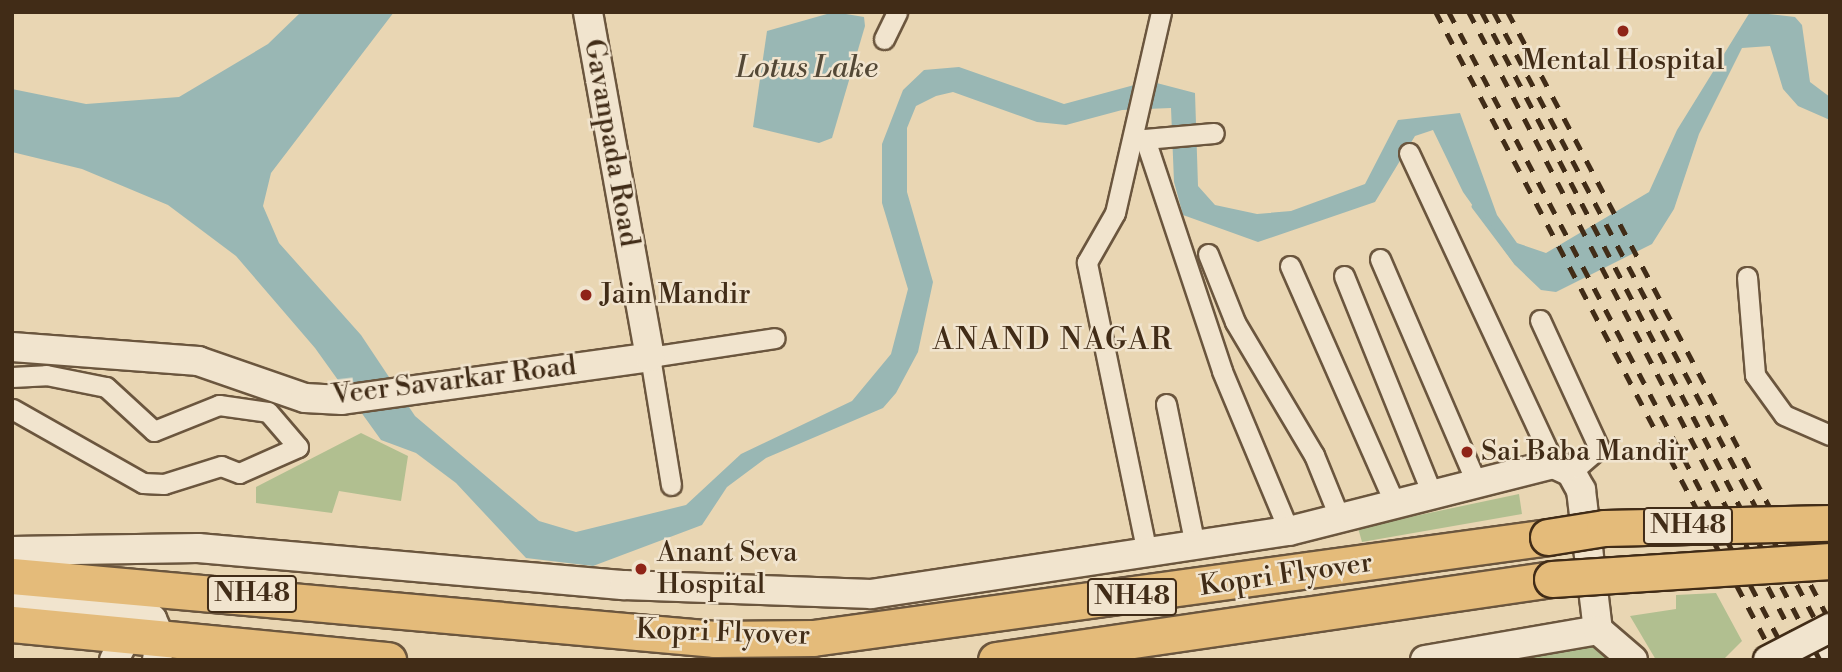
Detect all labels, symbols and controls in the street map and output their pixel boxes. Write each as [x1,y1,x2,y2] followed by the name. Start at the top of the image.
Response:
[1613,21,1633,41] marker: Mental Hospital
[576,36,646,250] street label: Gavanpada Road
[1522,44,1724,78] place label: Mental Hospital
[736,50,878,86] water label: Lotus Lake
[600,278,751,312] place label: Jain Mandir
[578,287,594,303] marker: Jain Mandir
[934,322,1172,358] district label: ANAND NAGAR
[330,349,578,413] street label: Veer Savarkar Road
[1481,435,1689,469] place label: Sai Baba Mandir
[1459,444,1475,460] marker: Sai Baba Mandir
[1642,504,1734,548] road number: NH48
[657,536,798,602] place label: Anant Seva Hospital
[1197,546,1375,604] street label: Kopri Flyover
[631,559,651,579] marker: Anant Seva Hospital
[206,572,298,616] road number: NH48
[1086,575,1178,620] road number: NH48
[635,613,811,653] street label: Kopri Flyover

